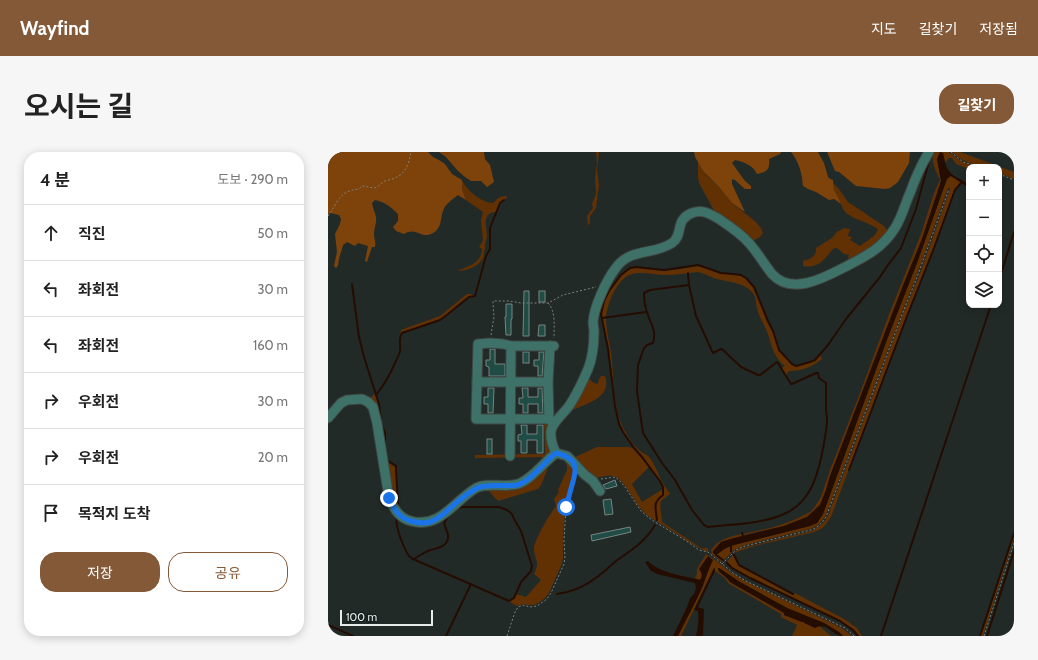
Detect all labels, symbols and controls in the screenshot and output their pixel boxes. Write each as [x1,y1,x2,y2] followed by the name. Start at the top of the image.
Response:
[20,17,89,40] text: Wayfind
[871,20,897,38] text: 지도
[919,20,957,38] text: 길찾기
[979,20,1018,38] text: 저장됨
[939,84,1014,124] button: 길찾기
[24,89,133,123] text: 오시는 길
[966,164,1002,308] map controls
[966,164,1002,200] button: +
[40,170,70,190] text: 4 분
[218,171,288,187] text: 도보 · 290 m
[966,200,1002,236] button: −
[40,222,62,244] icon: ahead
[78,225,106,243] text: 직진
[258,225,288,241] text: 50 m
[966,236,1002,272] button: locate
[966,272,1002,308] button: layers
[40,278,62,300] icon: left
[78,281,119,299] text: 좌회전
[258,281,288,297] text: 30 m
[40,334,62,356] icon: left
[78,337,119,355] text: 좌회전
[253,337,288,353] text: 160 m
[40,390,62,412] icon: right
[78,393,119,411] text: 우회전
[258,393,288,409] text: 30 m
[40,446,62,468] icon: right
[78,449,119,467] text: 우회전
[258,449,288,465] text: 20 m
[380,489,398,507] route end
[557,498,575,516] route start
[40,502,62,524] icon: arrive
[78,505,150,523] text: 목적지 도착
[40,552,160,592] button: 저장
[168,552,288,592] button: 공유
[340,608,433,627] scale bar
[346,610,377,624] text: 100 m

